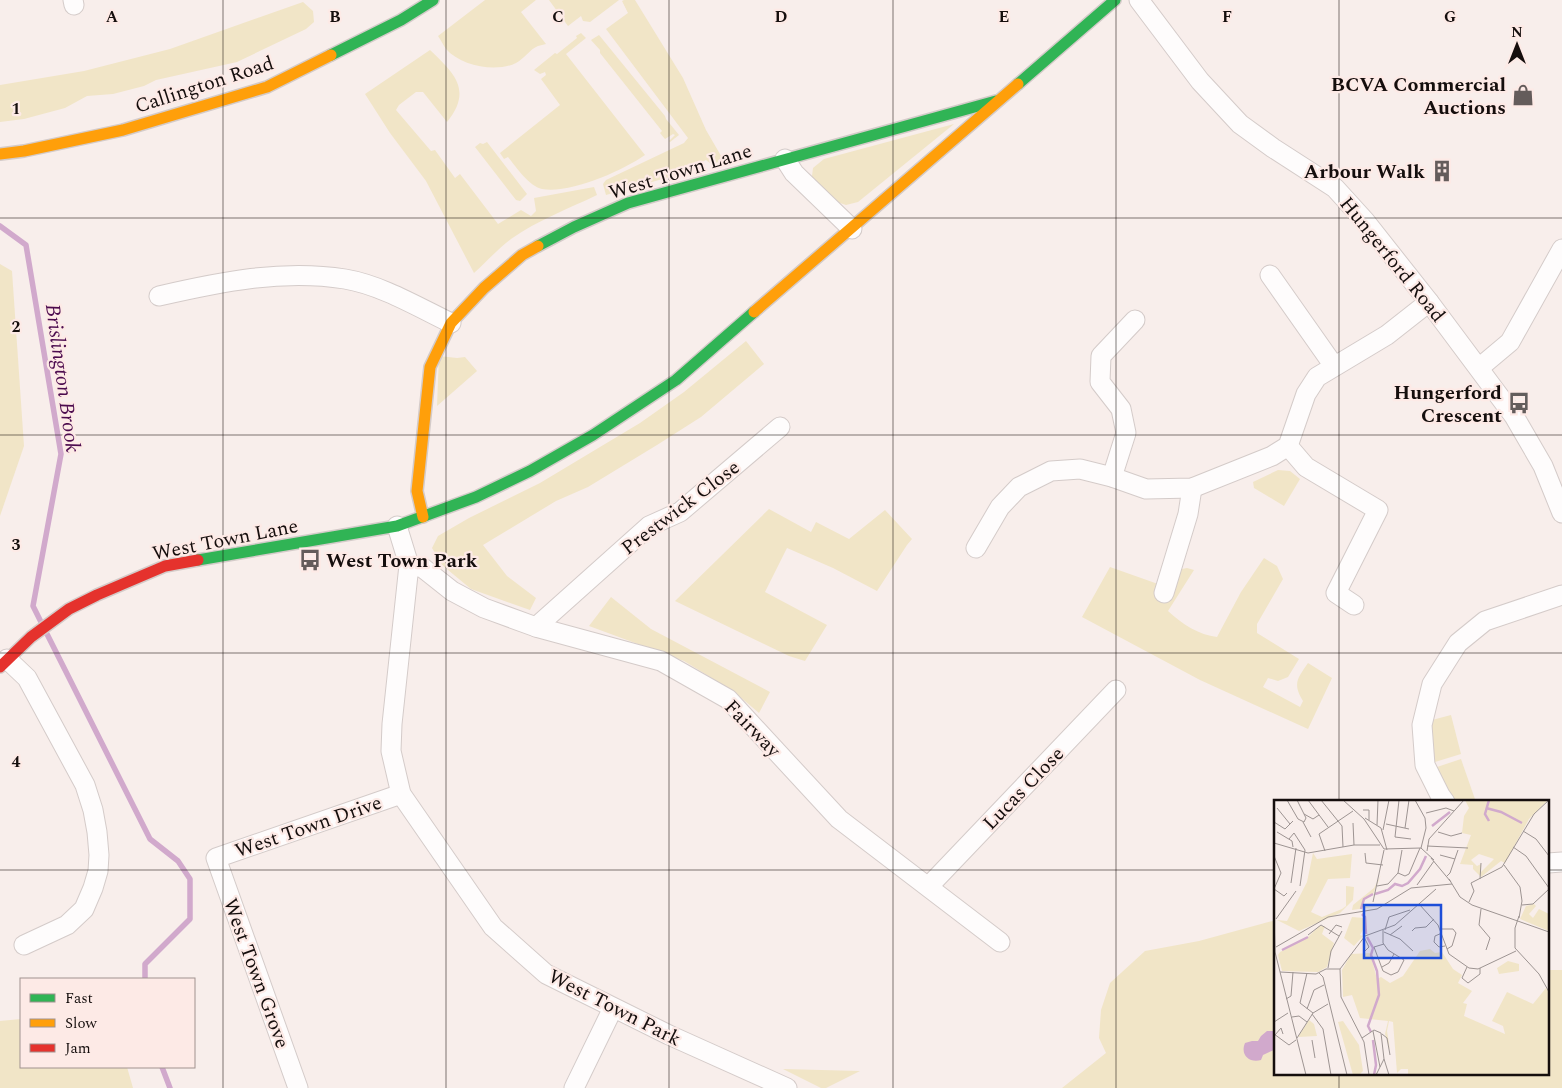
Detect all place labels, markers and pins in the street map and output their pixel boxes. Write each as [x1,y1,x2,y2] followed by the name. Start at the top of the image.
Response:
[1331,70,1506,123] place label: BCVA Commercial Auctions
[1510,82,1536,108] shop icon: BCVA Commercial Auctions
[1304,157,1425,187] place label: Arbour Walk
[1429,158,1455,184] building icon: Arbour Walk
[1394,378,1502,431] place label: Hungerford Crescent
[1506,390,1532,416] bus stop icon: Hungerford Crescent
[326,546,478,576] place label: West Town Park
[297,547,323,573] bus stop icon: West Town Park

